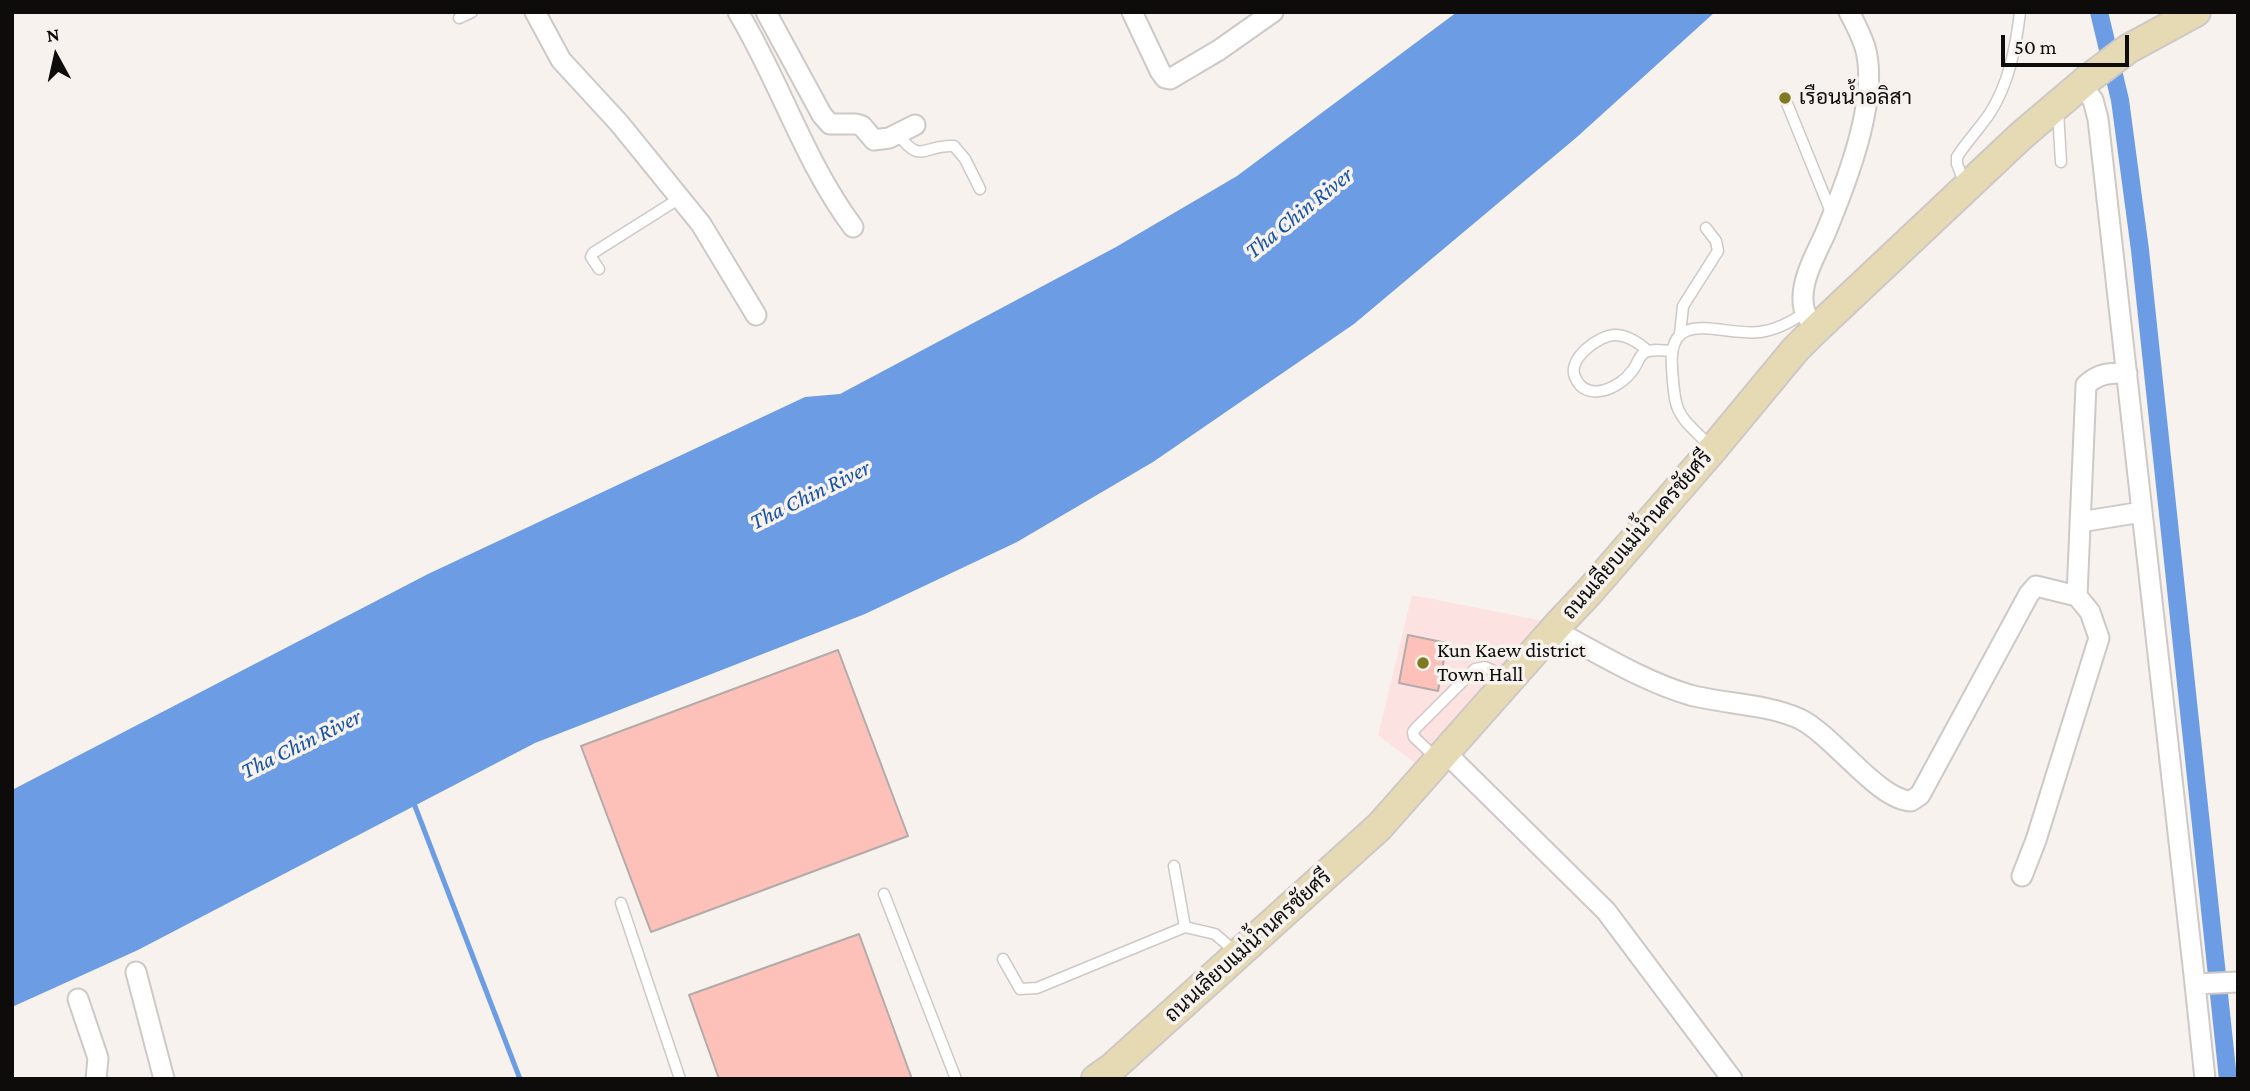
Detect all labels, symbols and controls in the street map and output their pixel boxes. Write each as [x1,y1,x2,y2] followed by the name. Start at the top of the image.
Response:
[21,21,91,91] north arrow
[2005,21,2133,65] scale bar
[45,23,61,46] text: N
[2014,35,2057,59] text: 50 m
[1799,85,1912,111] place label: เรือนน้ำอลิสา
[1777,90,1793,106] marker: เรือนน้ำอลิสา
[1240,161,1358,265] water label: Tha Chin River
[1557,445,1717,625] street label: ถนนเลียบแม่น้ำนครชัยศรี
[745,454,875,536] water label: Tha Chin River
[1437,638,1586,688] place label: Kun Kaew district Town Hall
[1415,655,1431,671] marker: Kun Kaew district Town Hall
[236,703,366,785] water label: Tha Chin River
[1159,865,1337,1027] street label: ถนนเลียบแม่น้ำนครชัยศรี

